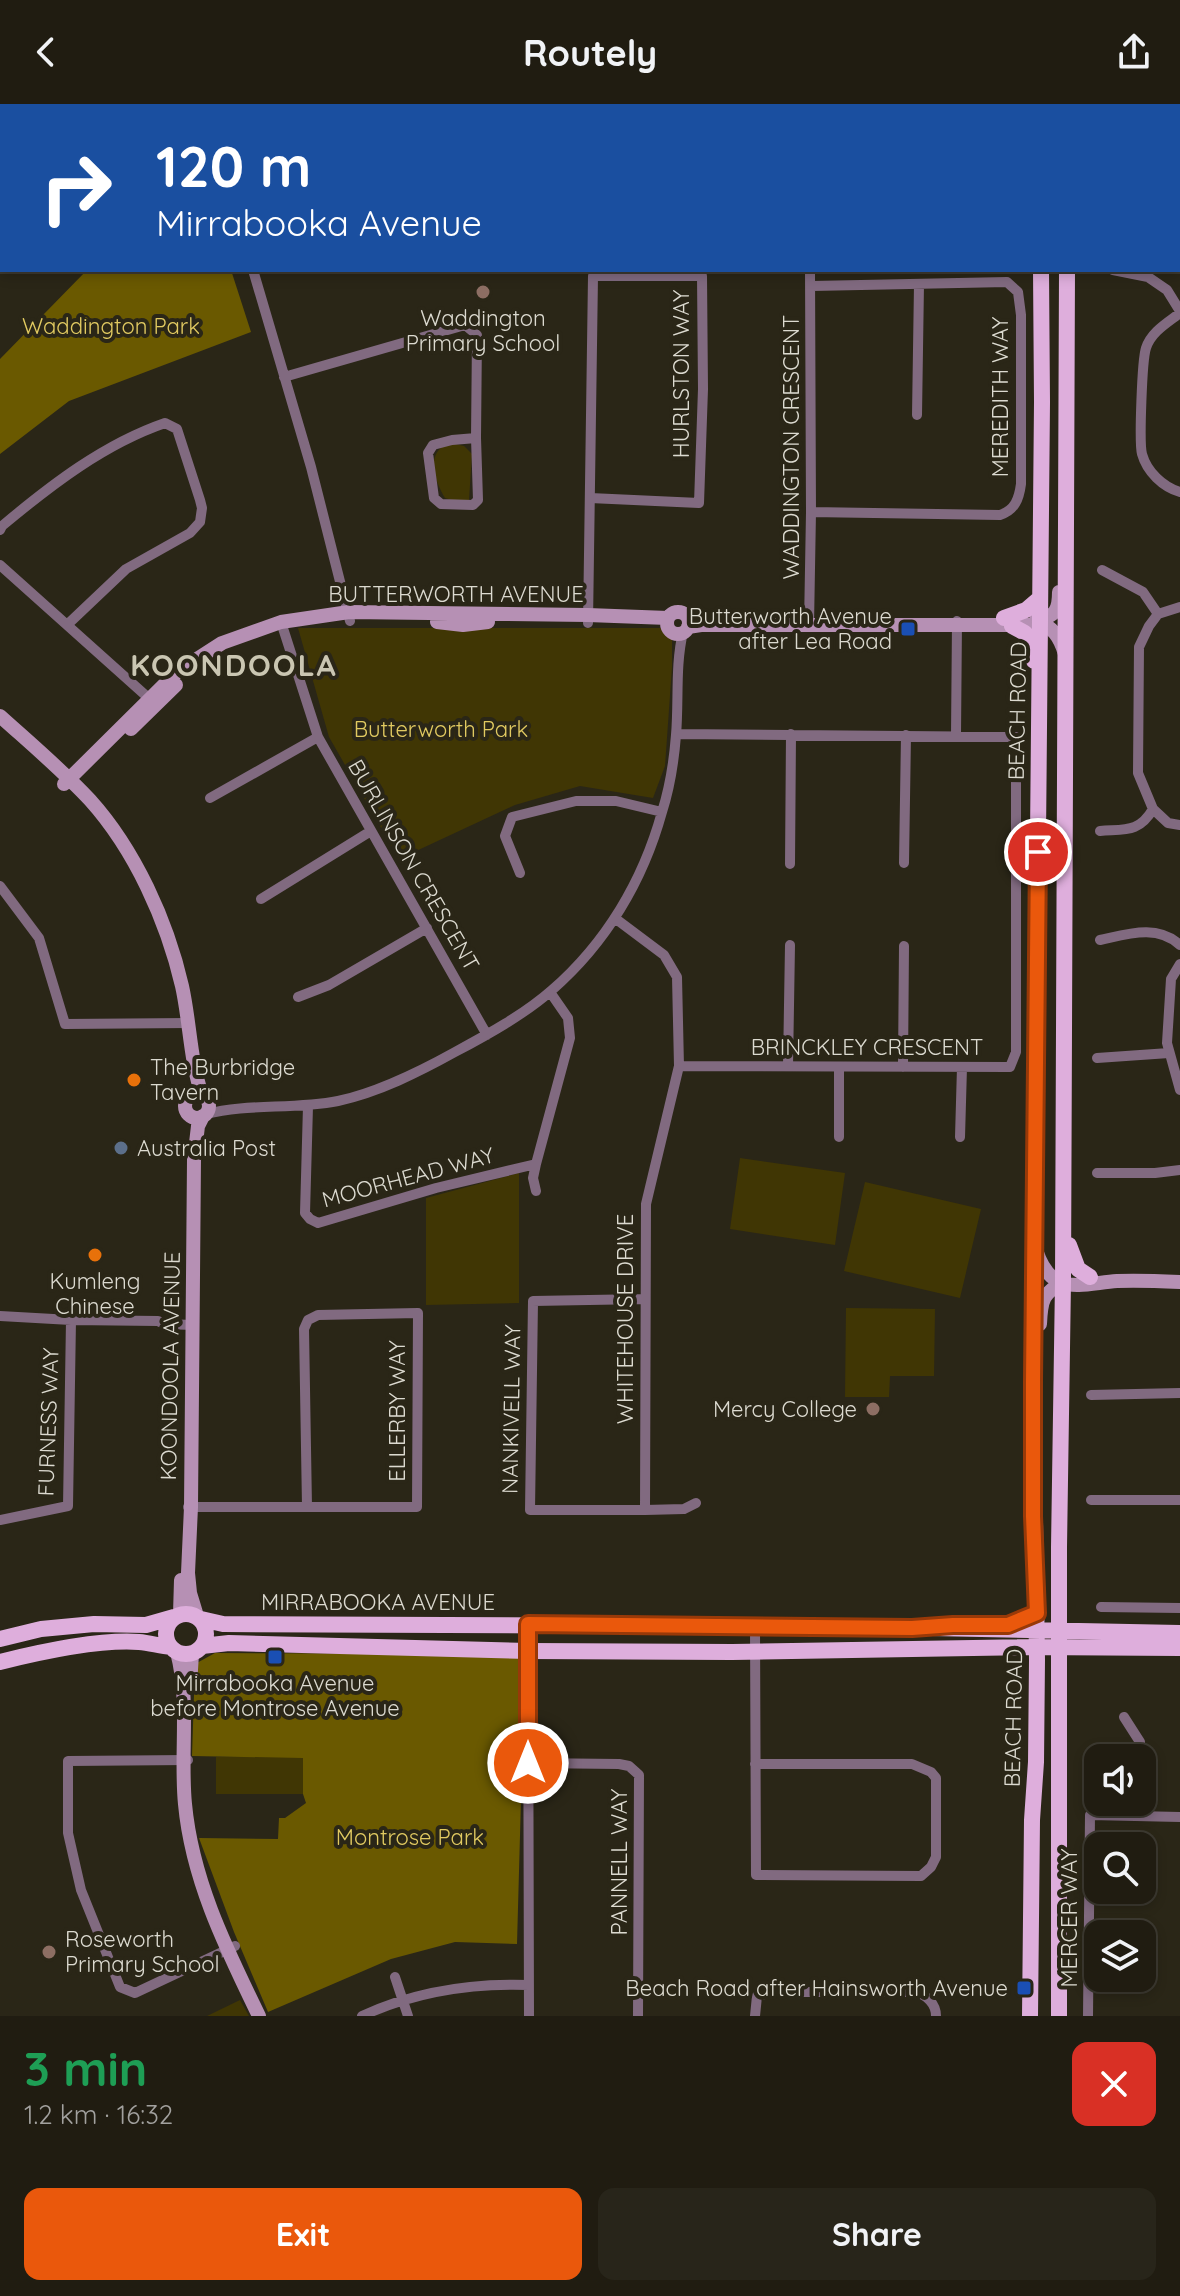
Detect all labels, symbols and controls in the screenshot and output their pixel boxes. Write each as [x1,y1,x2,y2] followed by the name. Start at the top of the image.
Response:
[24,30,68,74] icon: back
[523,30,657,75] text: Routely
[1112,30,1156,74] icon: share
[156,131,311,201] text: 120 m
[24,136,128,240] icon: right
[156,200,482,245] text: Mirrabooka Avenue
[474,283,492,301] marker: Waddington Primary School
[667,290,695,458] street label: HURLSTON WAY
[406,304,560,357] place label: Waddington Primary School
[22,312,200,340] park label: Waddington Park
[777,315,805,579] street label: WADDINGTON CRESCENT
[986,317,1014,477] street label: MEREDITH WAY
[328,580,584,608] street label: BUTTERWORTH AVENUE
[689,602,892,655] place label: Butterworth Avenue after Lea Road
[899,620,917,638] marker: Butterworth Avenue after Lea Road
[1002,642,1032,780] street label: BEACH ROAD
[130,646,338,684] district label: KOONDOOLA
[354,715,528,743] park label: Butterworth Park
[342,754,486,976] street label: BURLINSON CRESCENT
[1004,818,1072,886] pin
[1016,830,1060,874] icon: arrive
[751,1033,983,1061] street label: BRINCKLEY CRESCENT
[150,1053,295,1106] place label: The Burbridge Tavern
[125,1071,143,1089] marker: The Burbridge Tavern
[137,1134,276,1162] place label: Australia Post
[112,1139,130,1157] marker: Australia Post
[319,1141,497,1213] street label: MOORHEAD WAY
[611,1214,639,1424] street label: WHITEHOUSE DRIVE
[86,1246,104,1264] marker: Kumleng Chinese
[154,1251,186,1481] street label: KOONDOOLA AVENUE
[50,1267,140,1320] place label: Kumleng Chinese
[496,1324,526,1494] street label: NANKIVELL WAY
[383,1340,411,1482] street label: ELLERBY WAY
[31,1347,65,1497] street label: FURNESS WAY
[713,1395,857,1423] place label: Mercy College
[864,1400,882,1418] marker: Mercy College
[261,1588,495,1616] street label: MIRRABOOKA AVENUE
[266,1648,284,1666] marker: Mirrabooka Avenue before Montrose Avenue
[998,1649,1028,1787] street label: BEACH ROAD
[150,1669,400,1722] place label: Mirrabooka Avenue before Montrose Avenue
[486,1721,570,1805] position arrow
[1084,1744,1156,1992] map controls
[1084,1744,1156,1816] button: sound
[605,1789,633,1935] street label: PANNELL WAY
[336,1823,484,1851] park label: Montrose Park
[1084,1832,1156,1904] button: search
[1055,1848,1083,1988] street label: MERCER WAY
[1084,1920,1156,1992] button: layers
[65,1925,220,1978] place label: Roseworth Primary School
[40,1943,58,1961] marker: Roseworth Primary School
[625,1974,1008,2002] place label: Beach Road after Hainsworth Avenue
[1015,1979,1033,1997] marker: Beach Road after Hainsworth Avenue
[24,2038,147,2098] text: 3 min
[1072,2042,1156,2126] button: close
[24,2098,173,2131] text: 1.2 km · 16:32
[24,2188,582,2280] button: Exit
[598,2188,1156,2280] button: Share

